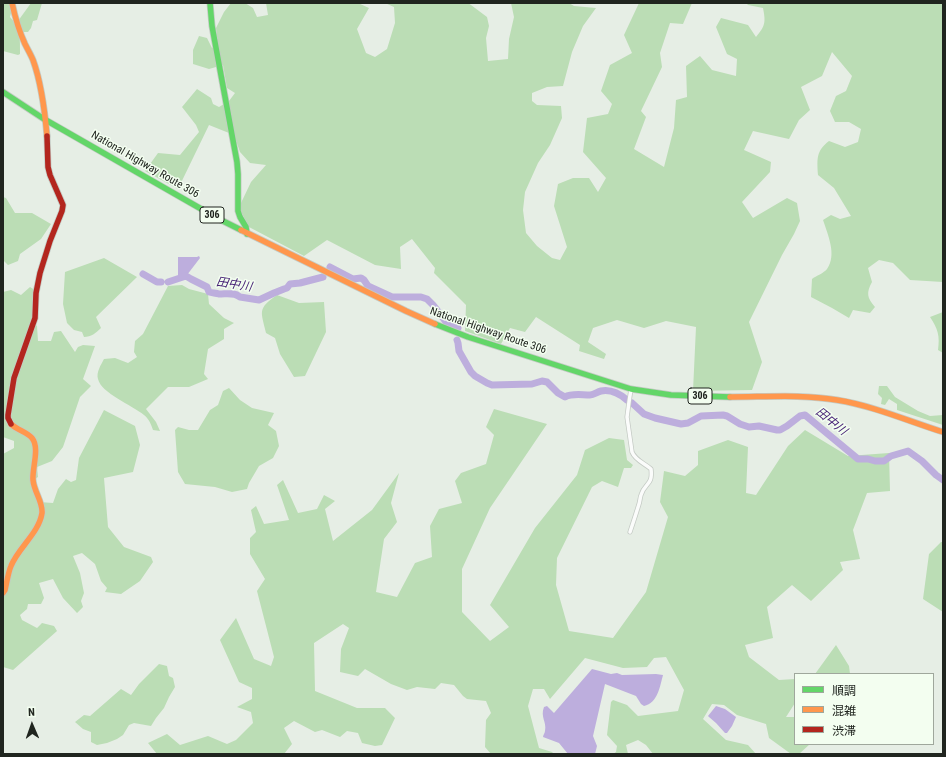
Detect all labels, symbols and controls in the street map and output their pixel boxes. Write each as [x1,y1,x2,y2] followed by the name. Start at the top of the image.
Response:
[89,129,201,201] street label: National Highway Route 306
[200,207,224,223] road number: 306
[215,275,253,295] water label: 田中川
[428,305,548,357] street label: National Highway Route 306
[688,388,712,404] road number: 306
[812,405,850,439] water label: 田中川
[794,673,934,745] legend
[832,684,856,698] text: 順調
[832,704,856,718] text: 混雑
[12,705,52,745] north arrow
[28,706,35,719] text: N
[832,724,856,738] text: 渋滞

